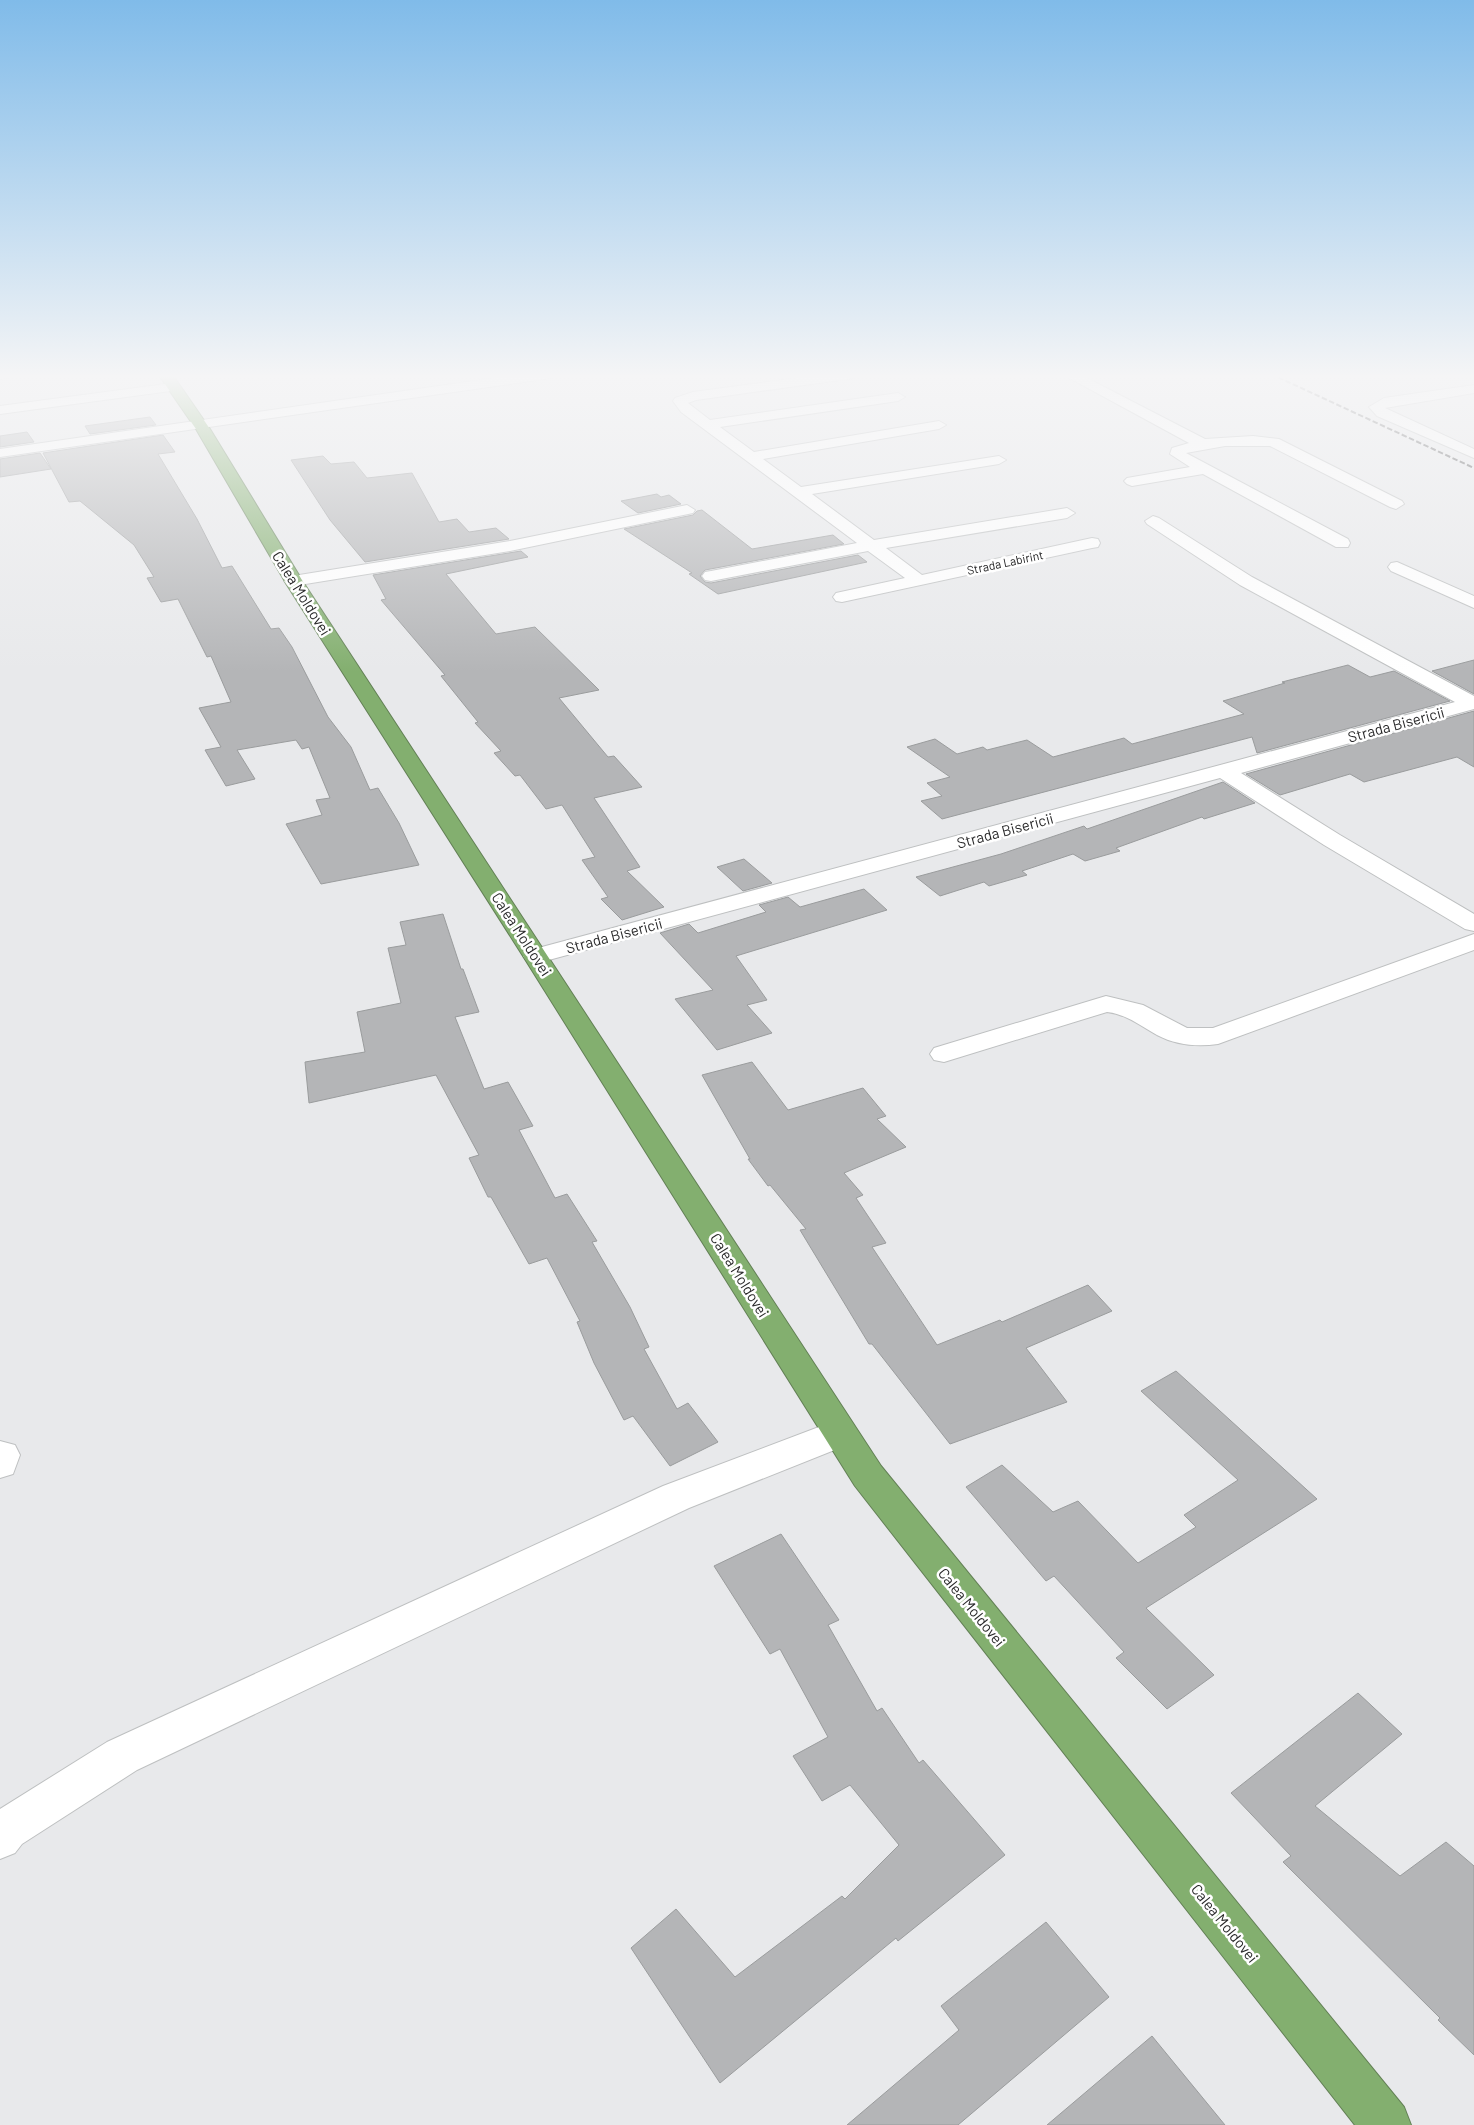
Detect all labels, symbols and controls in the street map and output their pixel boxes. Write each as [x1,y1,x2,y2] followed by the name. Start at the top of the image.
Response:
[966,547,1044,577] street label: Strada Labirint
[269,548,335,638] street label: Calea Moldovei
[1346,702,1446,746] street label: Strada Bisericii
[955,808,1055,852] street label: Strada Bisericii
[488,889,556,979] street label: Calea Moldovei
[564,913,664,957] street label: Strada Bisericii
[707,1230,773,1320] street label: Calea Moldovei
[935,1564,1009,1650] street label: Calea Moldovei
[1188,1880,1262,1966] street label: Calea Moldovei

